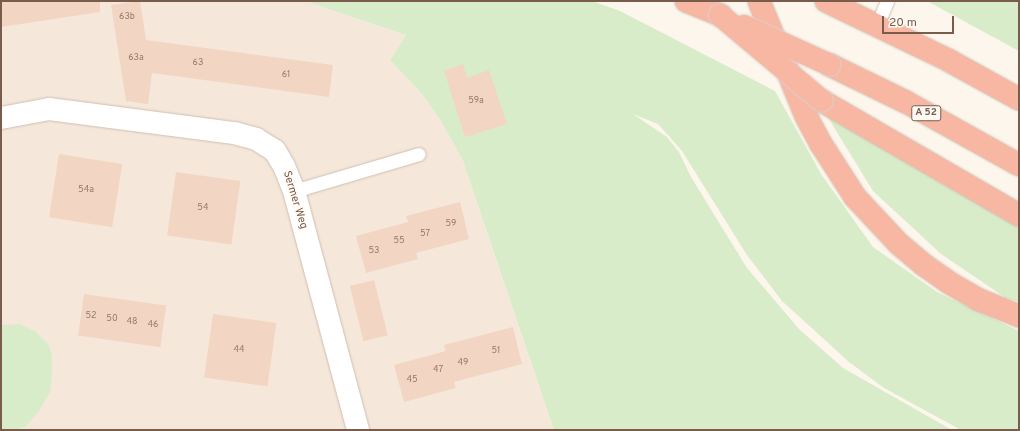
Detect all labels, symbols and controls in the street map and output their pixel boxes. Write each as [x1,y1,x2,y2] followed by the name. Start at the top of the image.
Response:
[884,8,956,34] scale bar
[119,12,135,22] house number: 63b
[889,15,917,31] text: 20 m
[128,53,144,63] house number: 63a
[193,58,203,68] house number: 63
[282,70,290,80] house number: 61
[468,96,484,106] house number: 59a
[911,105,941,121] road number: A 52
[280,169,310,231] street label: Sermer Weg
[78,185,94,195] house number: 54a
[197,203,209,213] house number: 54
[446,219,456,229] house number: 59
[420,229,430,239] house number: 57
[393,236,405,246] house number: 55
[368,246,380,256] house number: 53
[85,311,97,321] house number: 52
[106,314,118,324] house number: 50
[126,317,138,327] house number: 48
[148,320,158,330] house number: 46
[233,345,245,355] house number: 44
[492,346,500,356] house number: 51
[458,358,468,368] house number: 49
[433,365,443,375] house number: 47
[406,375,418,385] house number: 45

